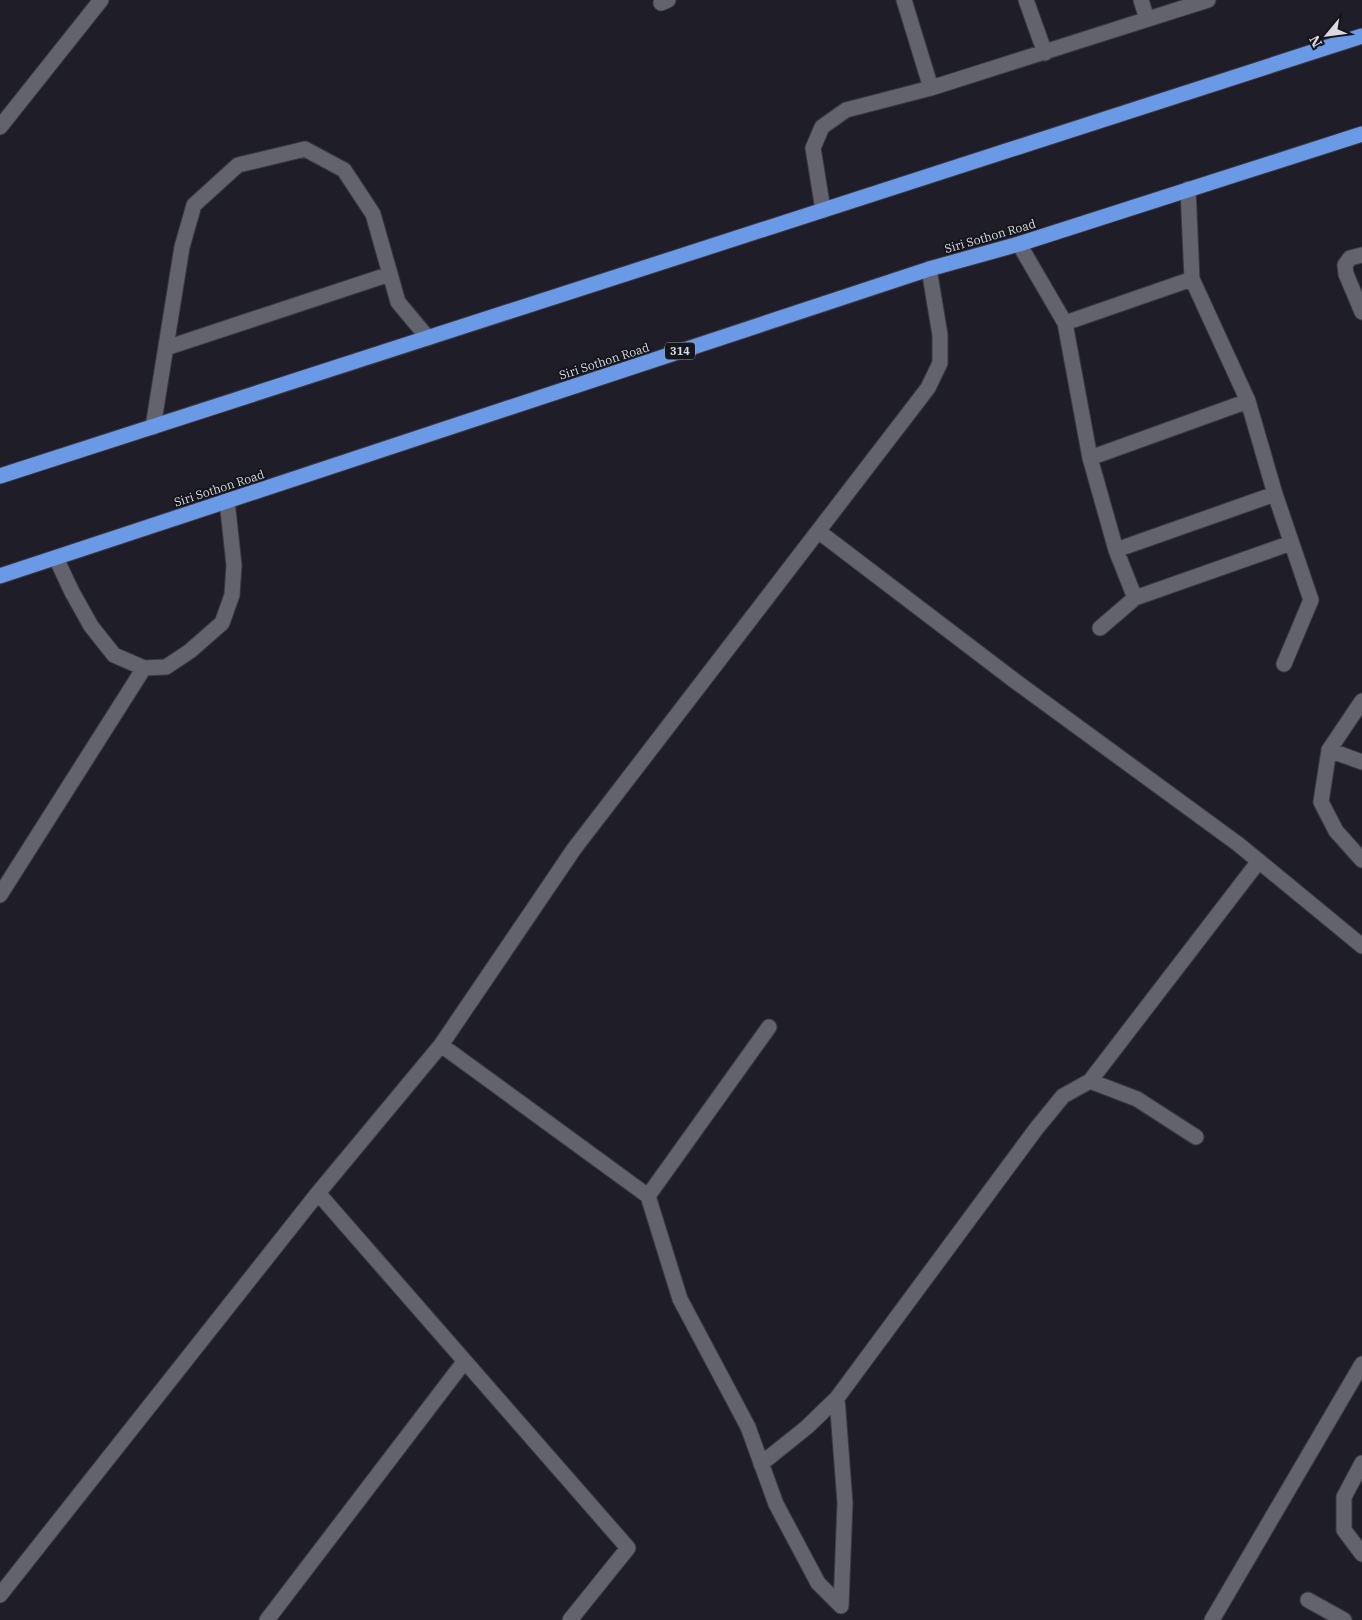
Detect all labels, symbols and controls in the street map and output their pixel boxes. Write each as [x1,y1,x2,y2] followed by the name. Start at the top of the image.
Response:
[1302,10,1352,60] north arrow
[1305,32,1326,51] text: N
[943,216,1037,256] street label: Siri Sothon Road
[557,339,651,383] street label: Siri Sothon Road
[665,342,695,360] road number: 314
[172,466,266,510] street label: Siri Sothon Road

